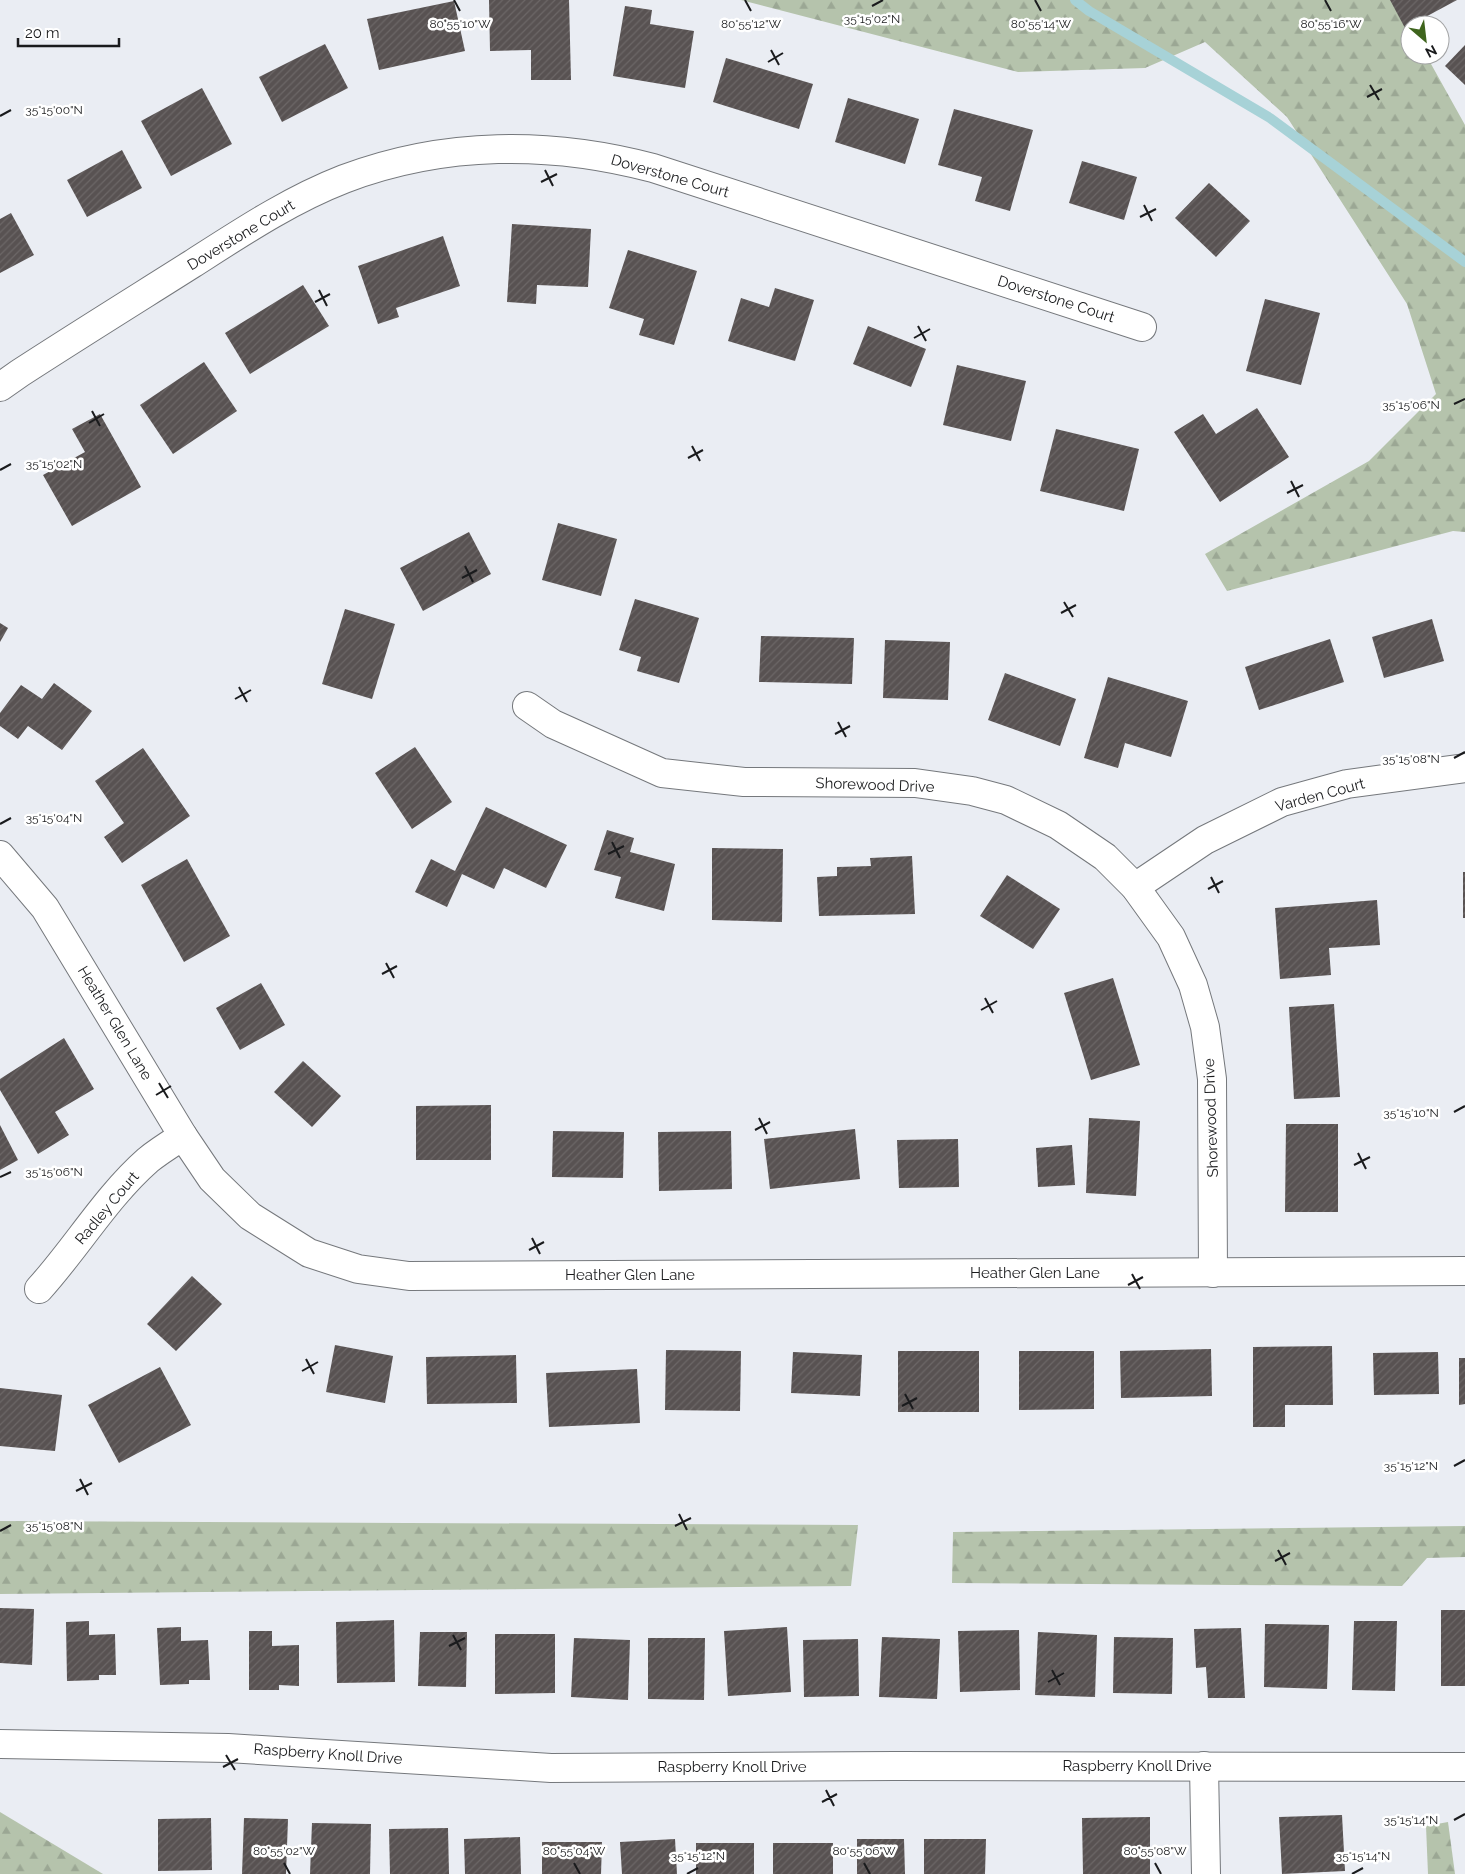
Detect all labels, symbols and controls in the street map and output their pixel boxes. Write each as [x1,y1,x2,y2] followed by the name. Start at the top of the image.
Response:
[844,12,900,26] text: 35°15'02"N
[18,15,119,47] scale bar
[1400,15,1450,65] north arrow
[429,17,491,31] text: 80°55'10"W
[721,17,781,31] text: 80°55'12"W
[1011,17,1072,31] text: 80°55'14"W
[1300,17,1362,31] text: 80°55'16"W
[25,24,60,42] text: 20 m
[1423,42,1440,61] text: N
[25,103,83,117] text: 35°15'00"N
[609,151,731,201] street label: Doverstone Court
[184,196,298,274] street label: Doverstone Court
[995,272,1117,326] street label: Doverstone Court
[1382,398,1440,412] text: 35°15'06"N
[26,457,82,471] text: 35°15'02"N
[1382,752,1440,766] text: 35°15'08"N
[815,774,935,796] street label: Shorewood Drive
[1273,774,1367,816] street label: Varden Court
[26,811,82,825] text: 35°15'04"N
[74,963,156,1083] street label: Heather Glen Lane
[1200,1058,1222,1178] street label: Shorewood Drive
[1383,1106,1439,1120] text: 35°15'10"N
[25,1165,83,1179] text: 35°15'06"N
[71,1168,143,1248] street label: Radley Court
[970,1264,1100,1282] street label: Heather Glen Lane
[565,1266,695,1284] street label: Heather Glen Lane
[1384,1459,1438,1473] text: 35°15'12"N
[25,1519,83,1533] text: 35°15'08"N
[253,1740,403,1768] street label: Raspberry Knoll Drive
[1062,1757,1212,1775] street label: Raspberry Knoll Drive
[657,1758,807,1776] street label: Raspberry Knoll Drive
[1384,1813,1438,1827] text: 35°15'14"N
[253,1844,316,1858] text: 80°55'02"W
[543,1844,606,1858] text: 80°55'04"W
[832,1844,896,1858] text: 80°55'06"W
[1123,1844,1187,1858] text: 80°55'08"W
[671,1849,725,1863] text: 35°15'12"N
[1336,1849,1390,1863] text: 35°15'14"N

